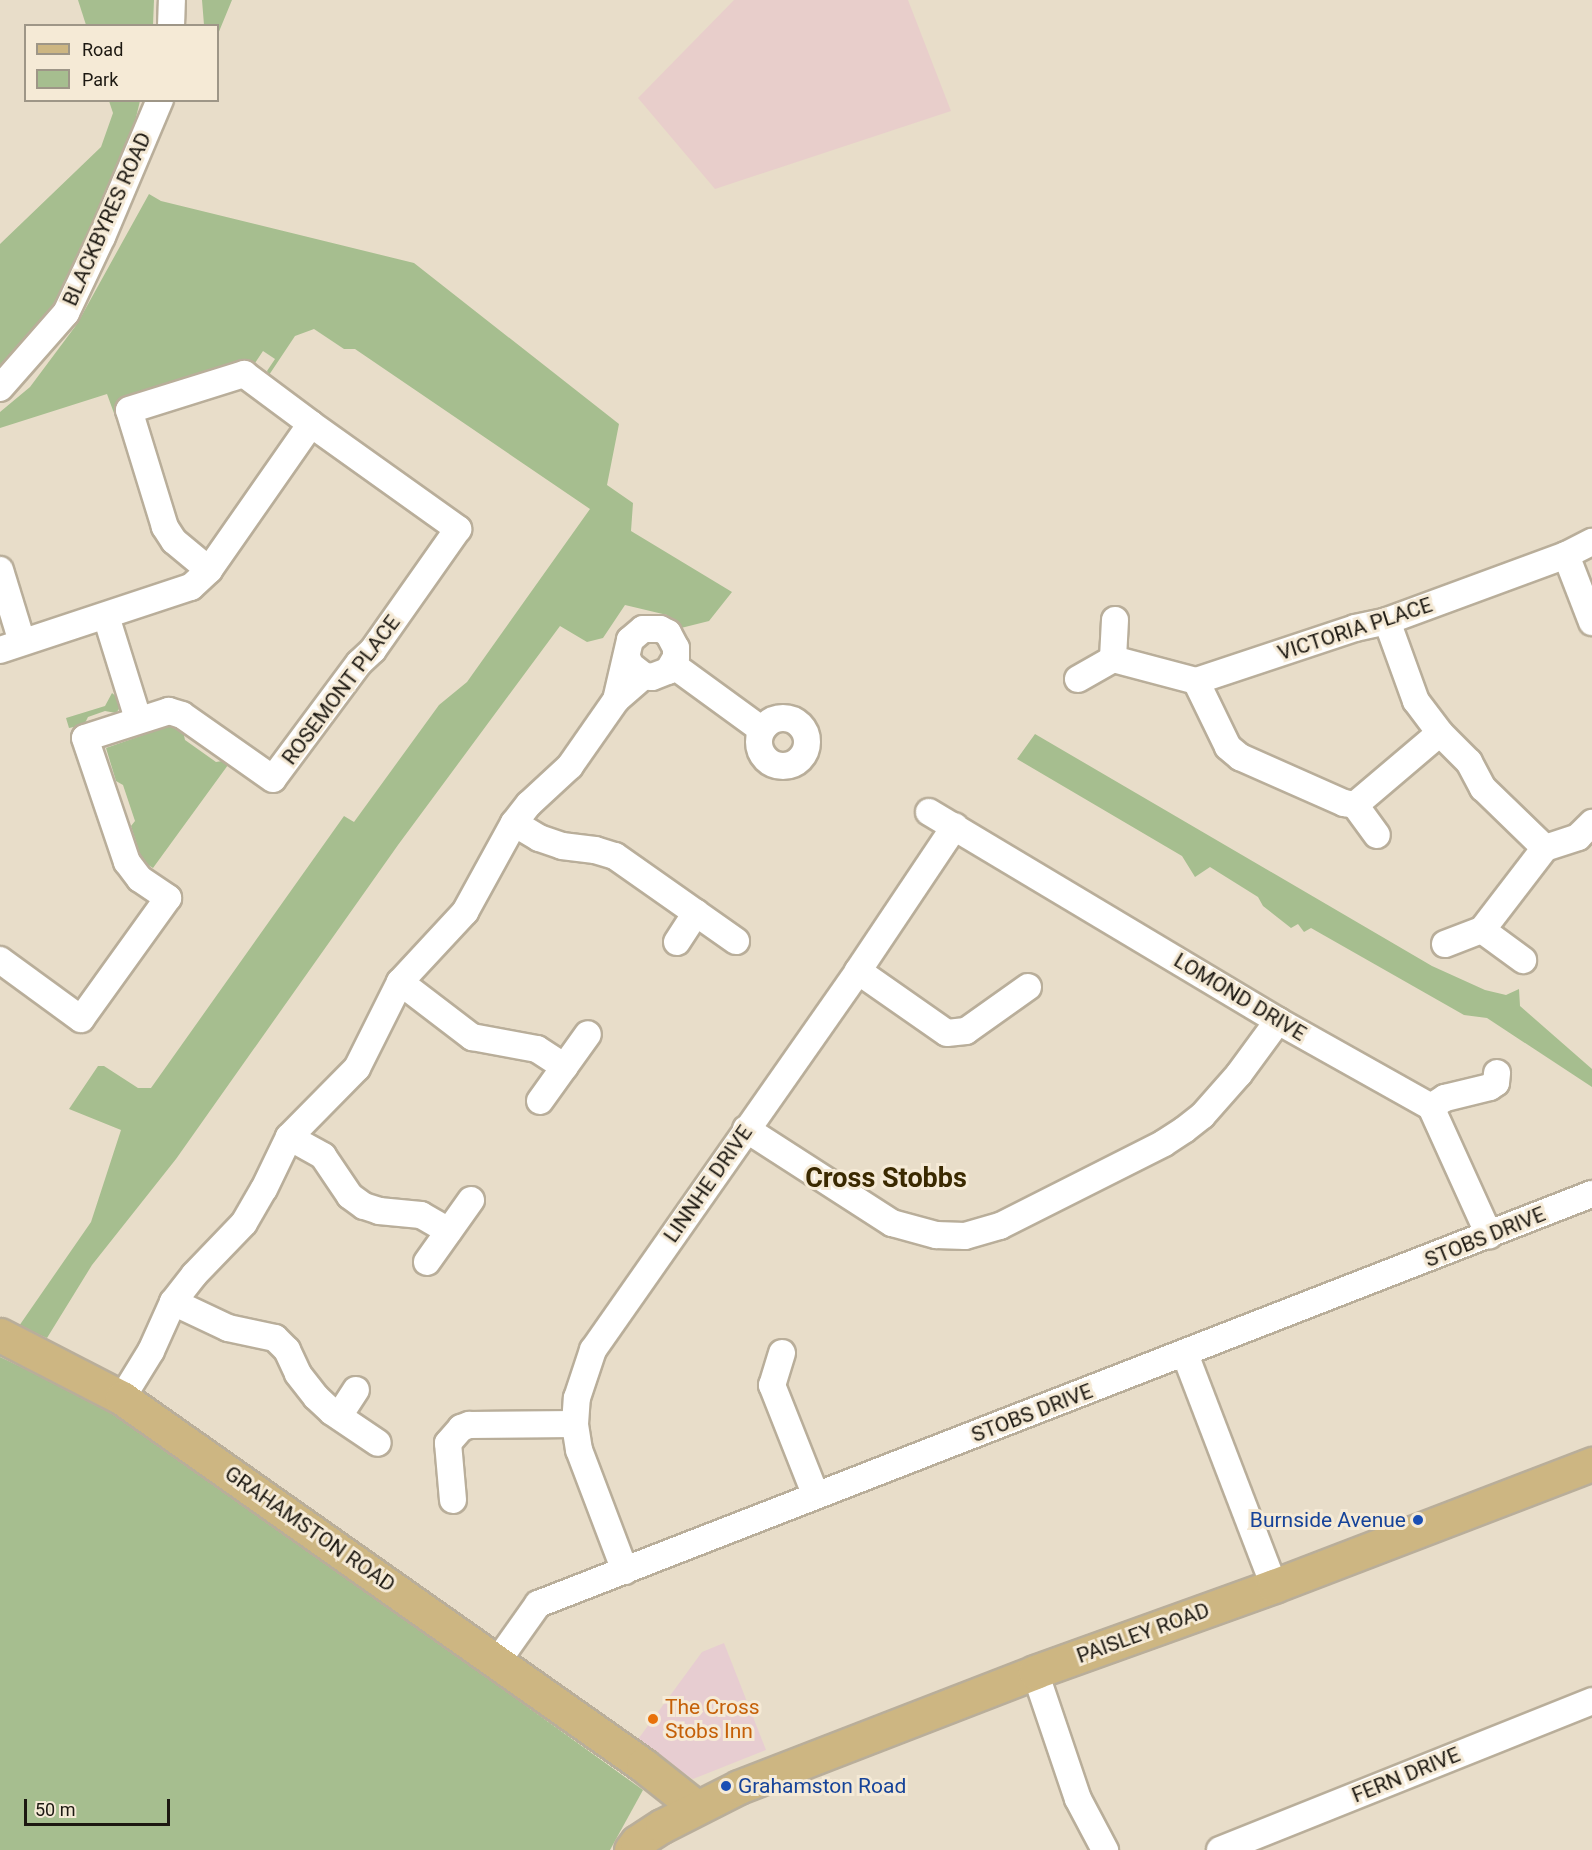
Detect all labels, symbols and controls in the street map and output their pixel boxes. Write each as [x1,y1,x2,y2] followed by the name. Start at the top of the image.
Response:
[24,24,219,102] legend
[82,39,123,60] text: Road
[82,69,118,90] text: Park
[57,128,157,310] street label: BLACKBYRES ROAD
[1275,592,1435,666] street label: VICTORIA PLACE
[276,610,406,770] street label: ROSEMONT PLACE
[1169,948,1311,1046] street label: LOMOND DRIVE
[658,1121,758,1247] street label: LINNHE DRIVE
[805,1163,967,1195] district label: Cross Stobbs
[1421,1201,1549,1273] street label: STOBS DRIVE
[968,1378,1096,1448] street label: STOBS DRIVE
[220,1461,400,1597] street label: GRAHAMSTON ROAD
[1250,1507,1406,1533] place label: Burnside Avenue
[1411,1513,1425,1527] marker: Burnside Avenue
[1073,1597,1213,1669] street label: PAISLEY ROAD
[665,1694,760,1744] place label: The Cross Stobs Inn
[646,1712,660,1726] marker: The Cross Stobs Inn
[1348,1742,1464,1808] street label: FERN DRIVE
[738,1773,906,1799] place label: Grahamston Road
[719,1779,733,1793] marker: Grahamston Road
[27,1787,172,1825] scale bar
[35,1799,75,1820] text: 50 m

